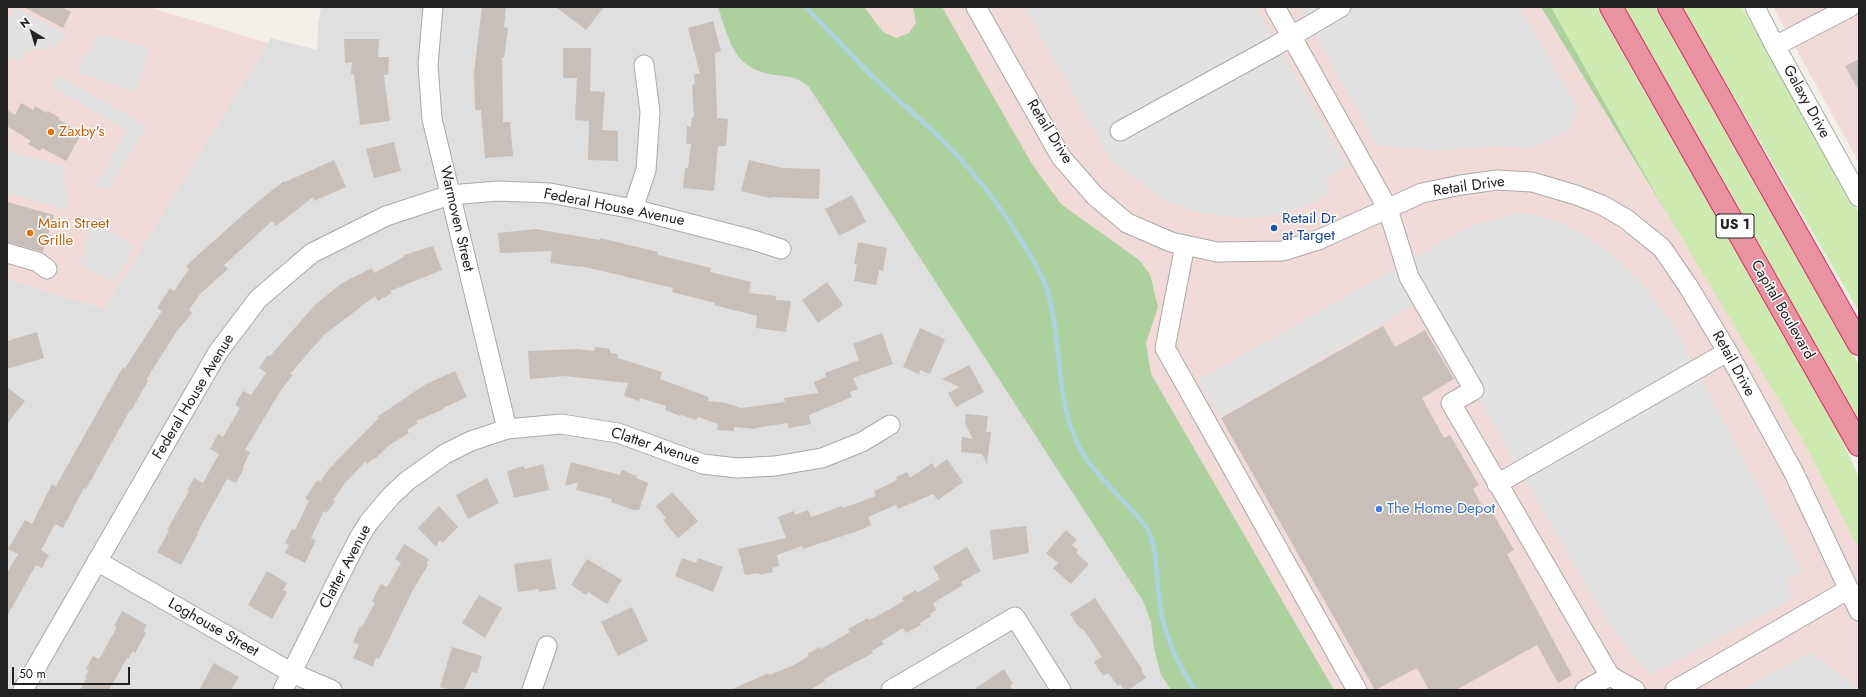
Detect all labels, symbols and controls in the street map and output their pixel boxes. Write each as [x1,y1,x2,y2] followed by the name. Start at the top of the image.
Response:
[12,12,52,52] north arrow
[16,14,33,32] text: N
[1779,62,1833,142] street label: Galaxy Drive
[1022,97,1076,167] street label: Retail Drive
[59,123,104,141] place label: Zaxby's
[46,127,56,137] marker: Zaxby's
[435,165,477,273] street label: Warmoven Street
[1432,173,1506,201] street label: Retail Drive
[542,186,686,230] street label: Federal House Avenue
[1282,210,1336,245] place label: Retail Dr at Target
[1716,214,1754,238] road number: US 1
[38,215,109,250] place label: Main Street Grille
[1269,223,1279,233] marker: Retail Dr at Target
[25,228,35,238] marker: Main Street Grille
[1746,257,1818,363] street label: Capital Boulevard
[1708,328,1758,400] street label: Retail Drive
[149,331,239,463] street label: Federal House Avenue
[608,424,702,470] street label: Clatter Avenue
[1387,500,1495,518] place label: The Home Depot
[1374,504,1384,514] marker: The Home Depot
[316,522,376,612] street label: Clatter Avenue
[165,595,261,661] street label: Loghouse Street
[14,659,132,685] scale bar
[19,665,46,683] text: 50 m

